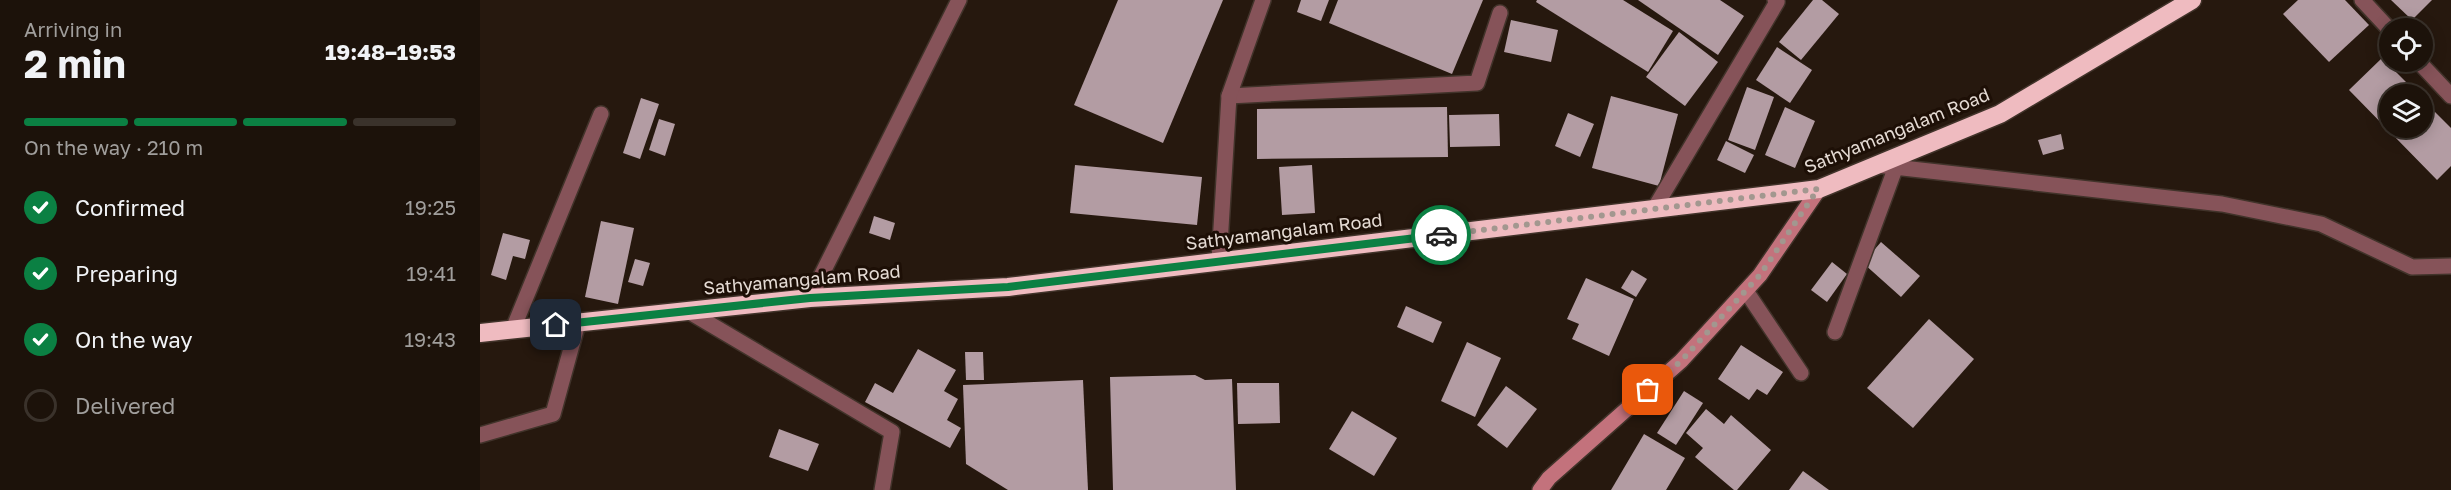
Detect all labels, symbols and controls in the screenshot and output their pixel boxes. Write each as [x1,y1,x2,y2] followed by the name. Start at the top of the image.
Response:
[24,17,122,41] text: Arriving in
[2379,18,2433,138] map controls
[2379,18,2433,72] button: locate
[325,38,456,65] text: 19:48–19:53
[24,40,126,87] text: 2 min
[1801,83,1993,177] street label: Sathyamangalam Road
[2379,84,2433,138] button: layers
[24,135,203,159] text: On the way · 210 m
[24,191,57,224] icon: check
[75,194,185,221] text: Confirmed
[405,195,456,219] text: 19:25
[1411,205,1471,265] courier
[1184,208,1383,254] street label: Sathyamangalam Road
[1425,219,1458,252] icon: car
[24,257,57,290] icon: check
[702,259,901,299] street label: Sathyamangalam Road
[75,260,178,287] text: Preparing
[406,261,456,285] text: 19:41
[530,299,581,350] pin
[539,308,572,341] icon: home
[24,323,57,356] icon: check
[75,326,193,353] text: On the way
[404,327,456,351] text: 19:43
[1622,364,1673,415] pin
[1631,373,1664,406] icon: bag
[75,392,175,419] text: Delivered

